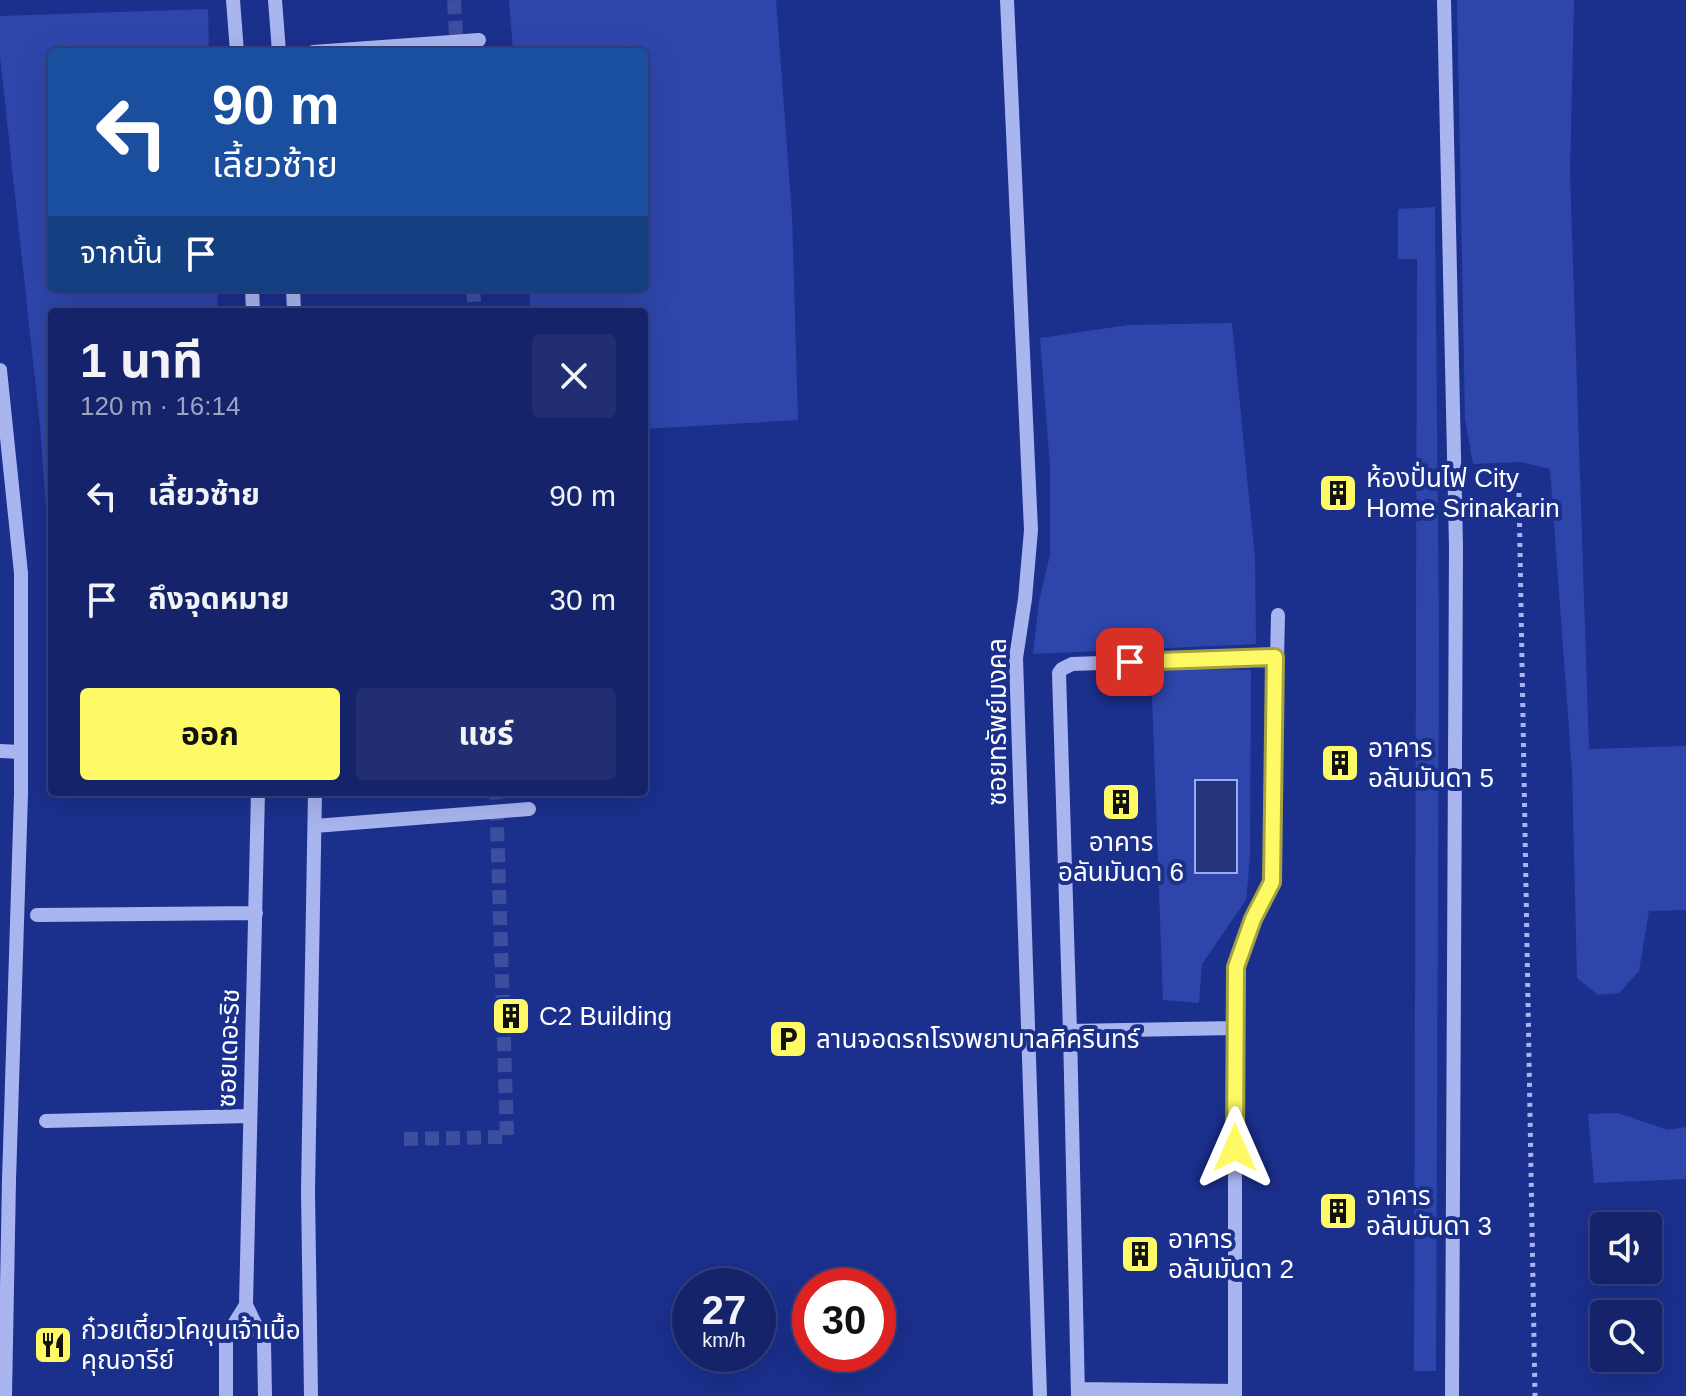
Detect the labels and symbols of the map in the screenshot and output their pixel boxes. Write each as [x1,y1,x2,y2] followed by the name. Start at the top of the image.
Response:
[1366,461,1560,523] place label: ห้องปั่นไฟ City Home Srinakarin
[1317,472,1359,514] building icon: ห้องปั่นไฟ City Home Srinakarin
[1096,628,1164,696] pin
[982,638,1012,806] street label: ซอยทรัพย์มงคล
[1368,733,1494,793] place label: อาคาร อลันมันดา 5
[1319,742,1361,784] building icon: อาคาร อลันมันดา 5
[1100,781,1142,823] building icon: อาคาร อลันมันดา 6
[1058,827,1184,887] place label: อาคาร อลันมันดา 6
[211,988,245,1108] street label: ซอยเดอะริช
[490,995,532,1037] building icon: C2 Building
[539,1001,672,1031] place label: C2 Building
[767,1018,809,1060] parking icon: ลานจอดรถโรงพยาบาลศิครินทร์
[816,1024,1141,1054] place label: ลานจอดรถโรงพยาบาลศิครินทร์
[1193,1106,1277,1190] position arrow
[1366,1181,1492,1241] place label: อาคาร อลันมันดา 3
[1317,1190,1359,1232] building icon: อาคาร อลันมันดา 3
[1168,1224,1294,1284] place label: อาคาร อลันมันดา 2
[1119,1233,1161,1275] building icon: อาคาร อลันมันดา 2
[792,1268,896,1372] speed limit sign: 30
[81,1312,301,1376] place label: ก๋วยเตี๋ยวโคขุนเจ้าเนื้อ คุณอารีย์
[32,1324,74,1366] restaurant icon: ก๋วยเตี๋ยวโคขุนเจ้าเนื้อ คุณอารีย์

